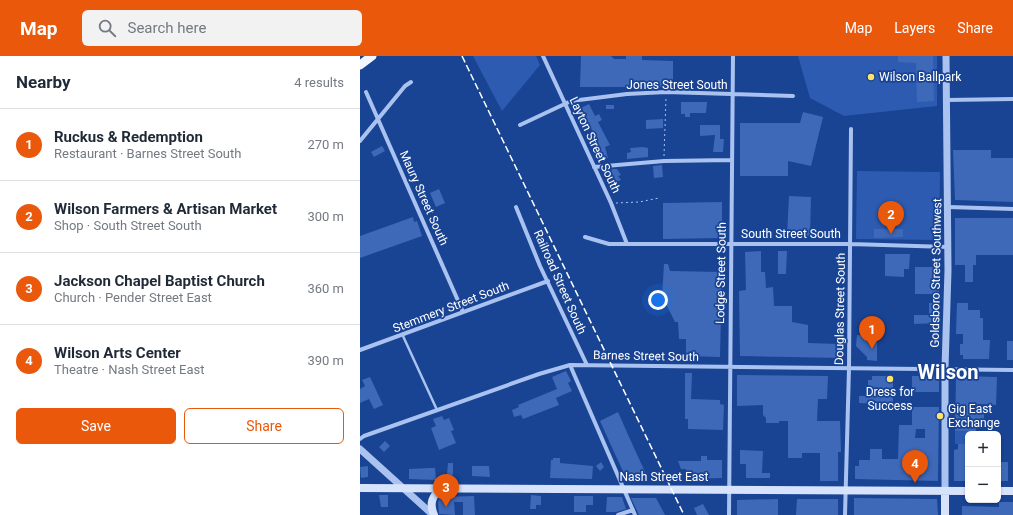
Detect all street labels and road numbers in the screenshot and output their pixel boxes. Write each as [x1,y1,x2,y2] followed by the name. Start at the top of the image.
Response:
[626,78,728,92] street label: Jones Street South
[567,95,623,195] street label: Layton Street South
[397,148,451,248] street label: Maury Street South
[928,198,944,348] street label: Goldsboro Street Southwest
[713,222,729,324] street label: Lodge Street South
[741,227,841,241] street label: South Street South
[531,228,589,336] street label: Railroad Street South
[832,253,848,365] street label: Douglas Street South
[391,278,511,336] street label: Stemmery Street South
[593,348,699,364] street label: Barnes Street South
[620,470,709,484] street label: Nash Street East

